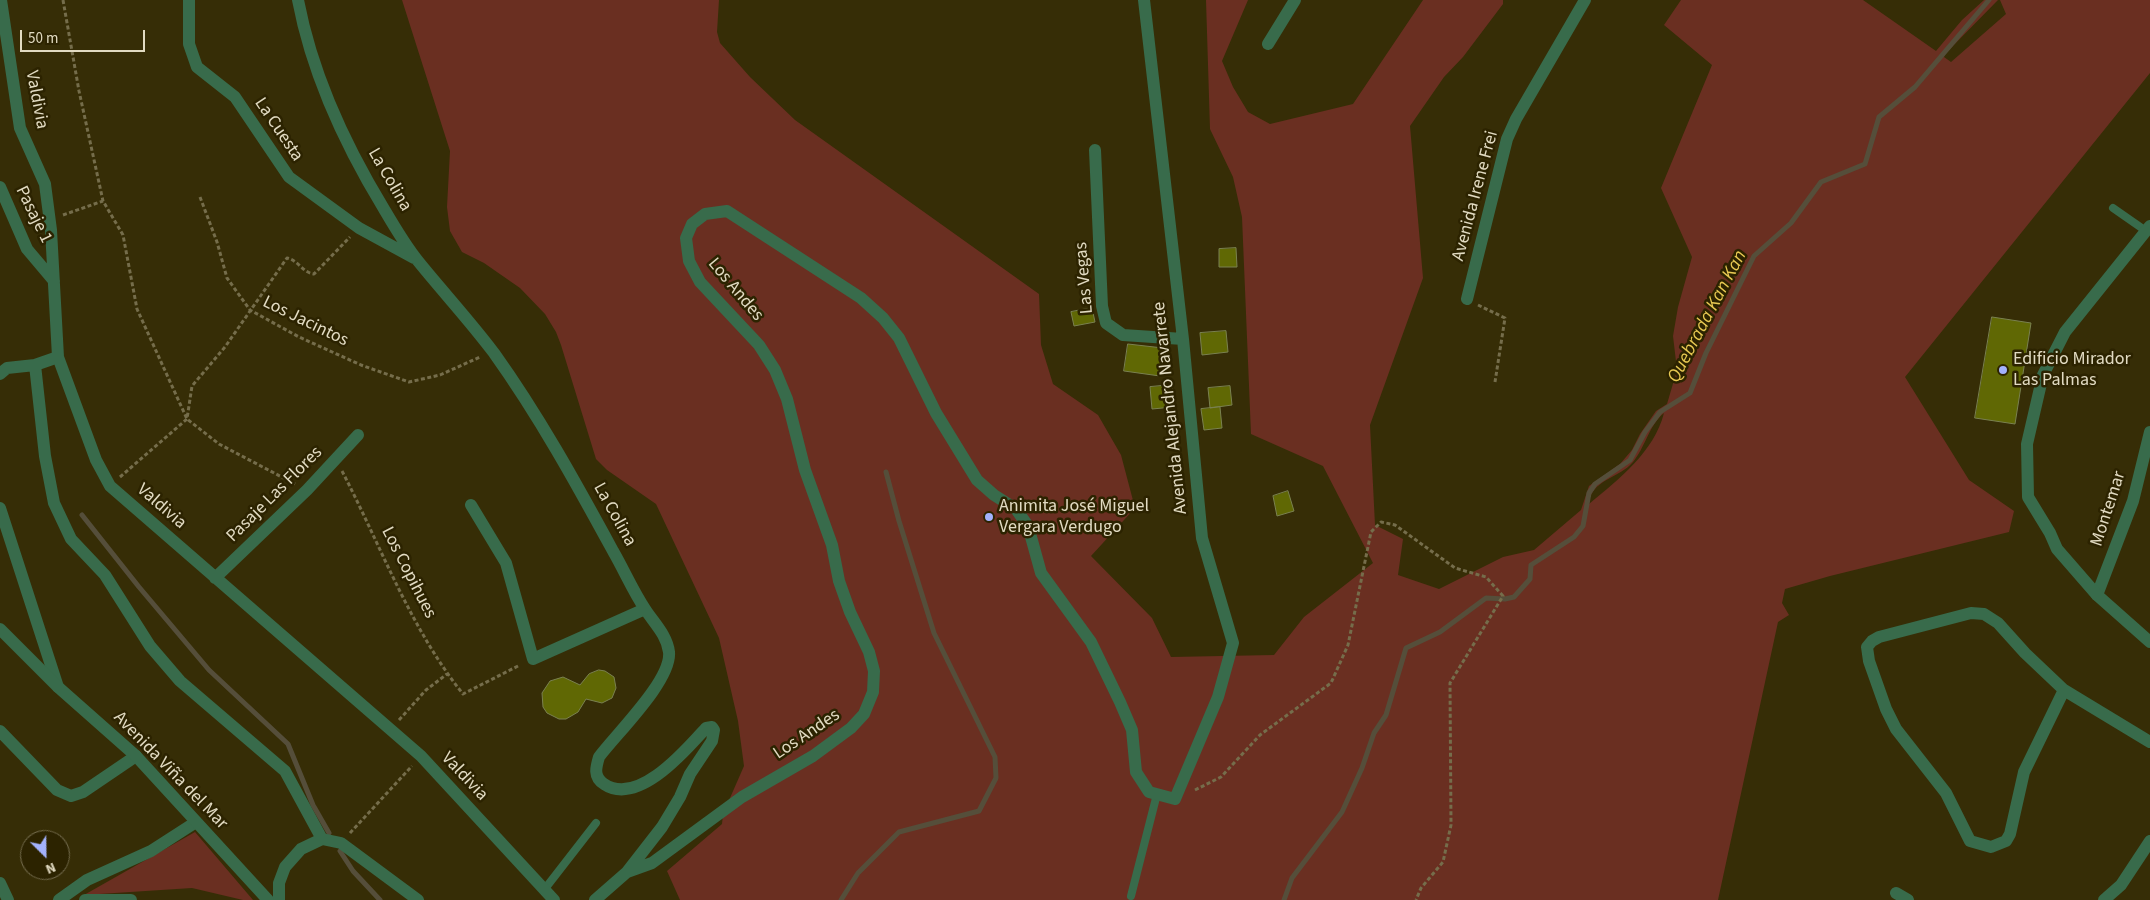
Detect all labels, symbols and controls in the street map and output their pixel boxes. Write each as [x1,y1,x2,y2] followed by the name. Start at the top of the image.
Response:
[22,20,148,52] scale bar
[28,28,58,49] text: 50 m
[20,69,52,131] street label: Valdivia
[249,94,307,166] street label: La Cuesta
[1448,129,1504,263] street label: Avenida Irene Frei
[362,145,416,215] street label: La Colina
[10,183,56,247] street label: Pasaje 1
[1071,241,1099,315] street label: Las Vegas
[1663,247,1753,387] water label: Quebrada Kan Kan
[702,254,768,326] street label: Los Andes
[259,292,351,352] street label: Los Jacintos
[1149,301,1193,515] street label: Avenida Alejandro Navarrete
[2013,349,2131,392] place label: Edificio Mirador Las Palmas
[1997,364,2009,376] marker: Edificio Mirador Las Palmas
[223,443,327,547] street label: Pasaje Las Flores
[2087,469,2131,549] street label: Montemar
[588,479,640,551] street label: La Colina
[132,480,190,534] street label: Valdivia
[999,496,1149,538] place label: Animita José Miguel Vergara Verdugo
[983,511,995,523] marker: Animita José Miguel Vergara Verdugo
[376,524,440,622] street label: Los Copihues
[770,705,844,765] street label: Los Andes
[108,708,232,834] street label: Avenida Viña del Mar
[436,748,492,806] street label: Valdivia
[20,830,70,880] north arrow
[42,857,59,879] text: N

